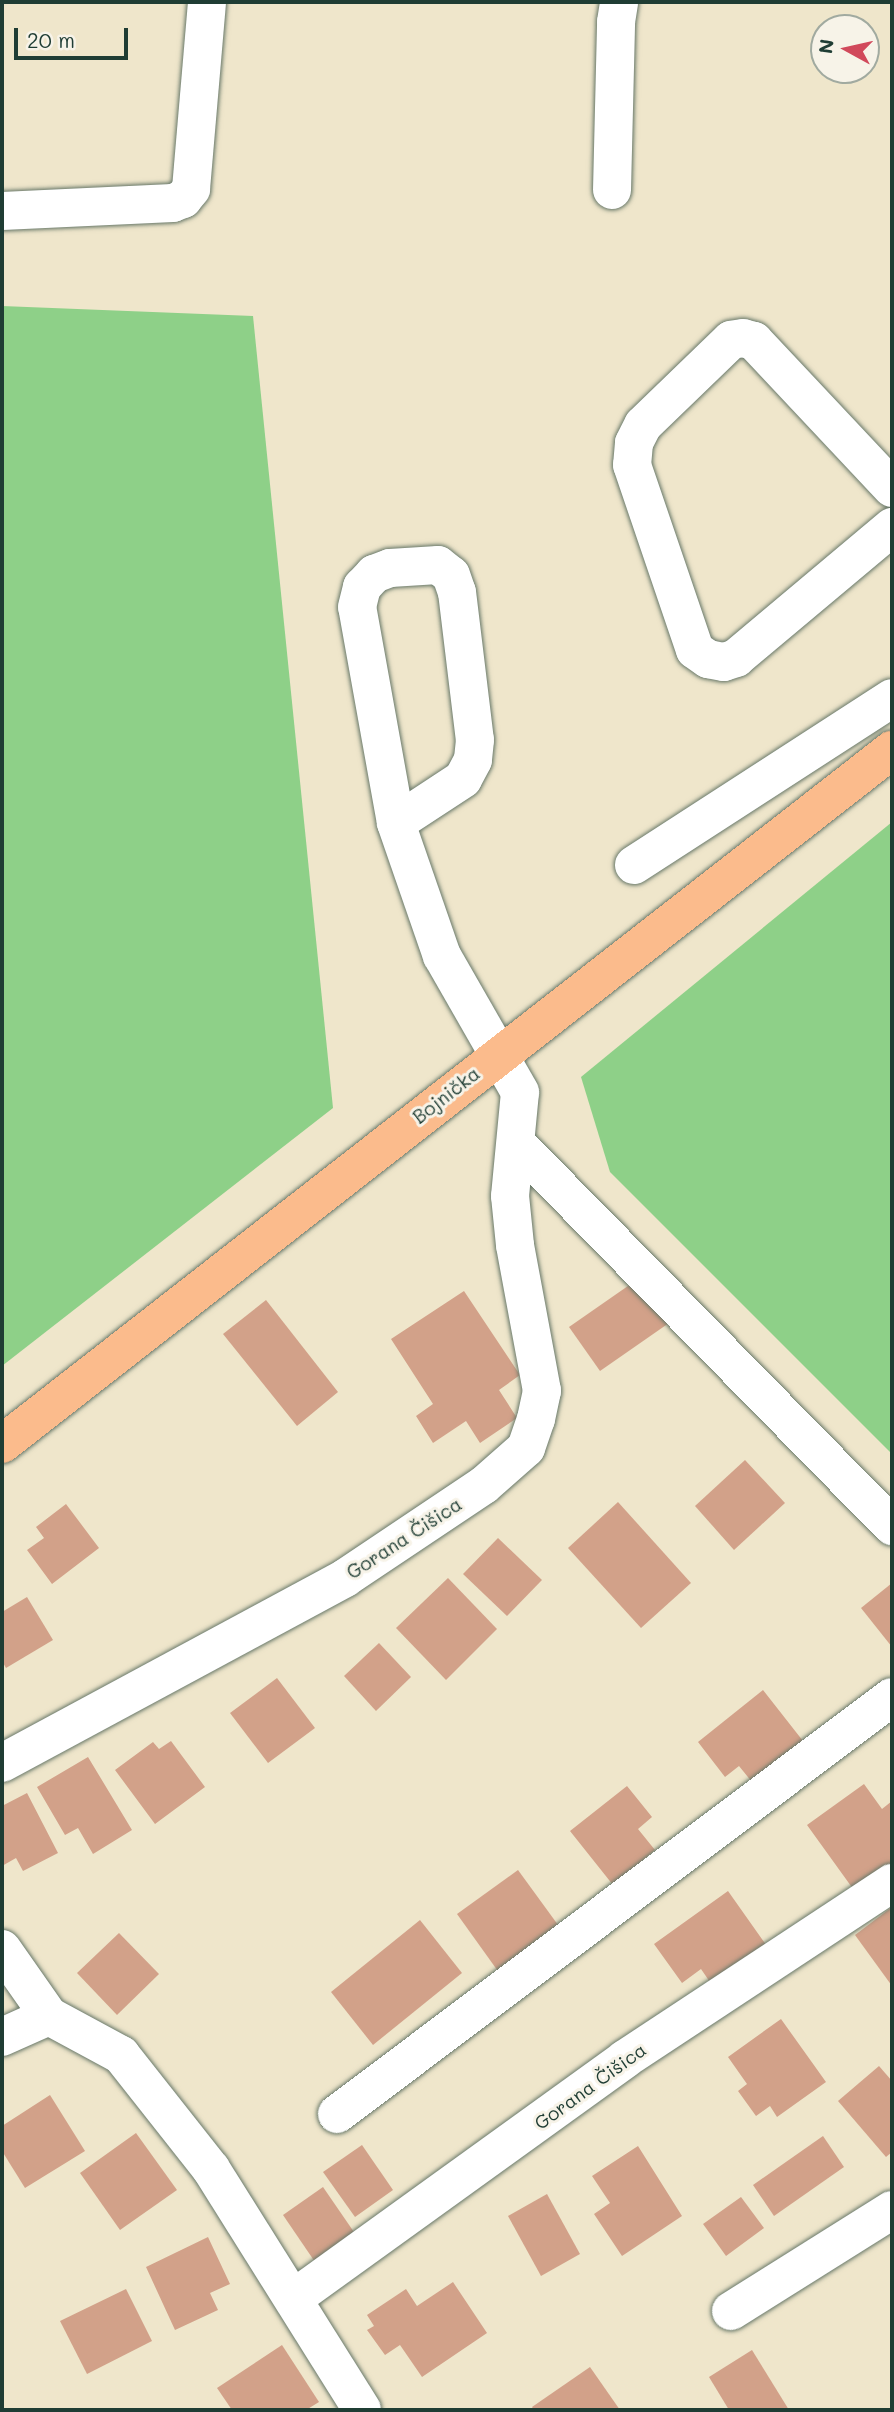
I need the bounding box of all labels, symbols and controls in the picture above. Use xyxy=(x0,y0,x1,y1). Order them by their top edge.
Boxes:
scale bar xyxy=(18,14,131,58)
north arrow xyxy=(810,14,880,84)
text: 20 m xyxy=(27,26,75,53)
text: N xyxy=(812,37,839,55)
street label: Bojnička xyxy=(408,1062,484,1128)
street label: Gorana Čišica xyxy=(342,1492,466,1584)
street label: Gorana Čišica xyxy=(530,2038,650,2134)

